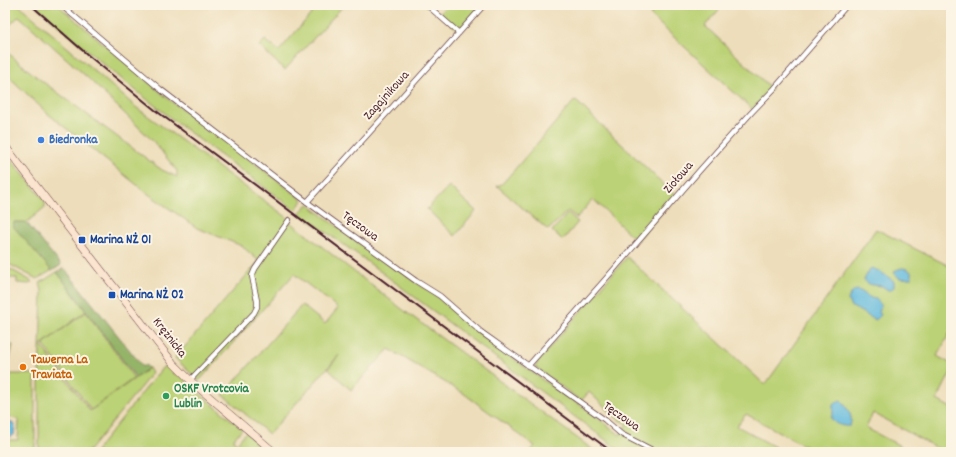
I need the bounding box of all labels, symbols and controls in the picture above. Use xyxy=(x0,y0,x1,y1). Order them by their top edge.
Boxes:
street label: Zagajnikowa xyxy=(360,66,415,125)
place label: Biedronka xyxy=(49,131,98,150)
marker: Biedronka xyxy=(36,135,46,145)
street label: Ziołowa xyxy=(660,157,699,198)
street label: Tęczowa xyxy=(338,207,383,247)
place label: Marina NŻ 01 xyxy=(90,231,151,250)
marker: Marina NŻ 01 xyxy=(77,235,87,245)
place label: Marina NŻ 02 xyxy=(120,286,184,305)
marker: Marina NŻ 02 xyxy=(107,290,117,300)
street label: Krężnicka xyxy=(147,314,191,363)
place label: Tawerna La Traviata xyxy=(31,351,89,385)
marker: Tawerna La Traviata xyxy=(18,362,28,372)
place label: OSKF Vrotcovia Lublin xyxy=(174,380,249,414)
marker: OSKF Vrotcovia Lublin xyxy=(161,391,171,401)
street label: Tęczowa xyxy=(599,397,644,437)

